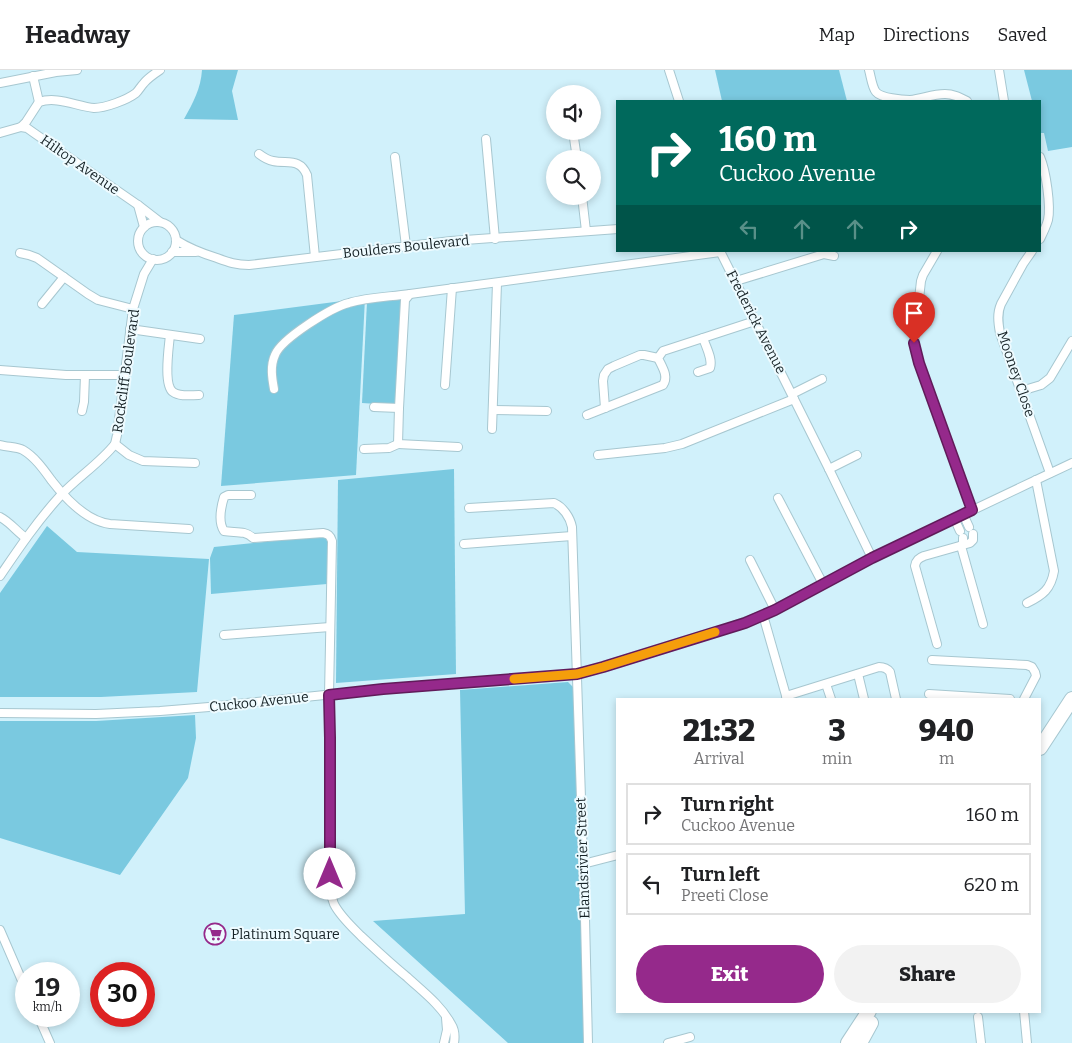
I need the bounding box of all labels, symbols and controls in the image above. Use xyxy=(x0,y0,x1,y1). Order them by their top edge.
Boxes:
text: Headway xyxy=(25,21,130,49)
text: Map xyxy=(819,24,855,46)
text: Directions xyxy=(883,24,970,46)
text: Saved xyxy=(998,24,1047,46)
map controls xyxy=(546,85,601,205)
button: sound xyxy=(546,85,601,140)
text: 160 m xyxy=(719,118,817,160)
icon: right xyxy=(636,120,701,185)
street label: Hiltop Avenue xyxy=(37,131,123,199)
button: search xyxy=(546,150,601,205)
text: Cuckoo Avenue xyxy=(719,160,876,187)
icon: left xyxy=(735,215,763,243)
icon: ahead xyxy=(788,215,816,243)
icon: ahead xyxy=(841,215,869,243)
icon: right xyxy=(894,215,922,243)
street label: Boulders Boulevard xyxy=(342,232,470,262)
street label: Frederick Avenue xyxy=(723,267,789,377)
pin xyxy=(893,292,935,343)
icon: arrive xyxy=(900,299,928,327)
street label: Rockcliff Boulevard xyxy=(109,308,143,434)
street label: Mooney Close xyxy=(993,329,1039,419)
street label: Cuckoo Avenue xyxy=(208,688,310,716)
text: 21:32 xyxy=(683,713,755,749)
text: 3 xyxy=(828,713,846,749)
text: 940 xyxy=(919,713,974,749)
text: Arrival xyxy=(694,749,744,768)
text: min xyxy=(822,749,852,768)
text: m xyxy=(939,749,954,768)
text: Turn right xyxy=(681,793,774,816)
street label: Elandsrivier Street xyxy=(572,797,594,919)
icon: right xyxy=(638,800,666,828)
text: 160 m xyxy=(966,803,1019,826)
text: Cuckoo Avenue xyxy=(681,816,795,835)
position arrow xyxy=(303,847,355,899)
text: Turn left xyxy=(681,863,760,886)
icon: left xyxy=(638,870,666,898)
text: 620 m xyxy=(964,873,1019,896)
text: Preeti Close xyxy=(681,886,768,905)
supermarket icon: Platinum Square xyxy=(203,922,227,946)
place label: Platinum Square xyxy=(231,926,340,943)
button: Exit xyxy=(636,945,824,1003)
button: Share xyxy=(834,945,1021,1003)
speed limit sign: 30 xyxy=(90,962,155,1027)
text: 19 xyxy=(35,973,60,1003)
text: km/h xyxy=(33,1000,62,1014)

